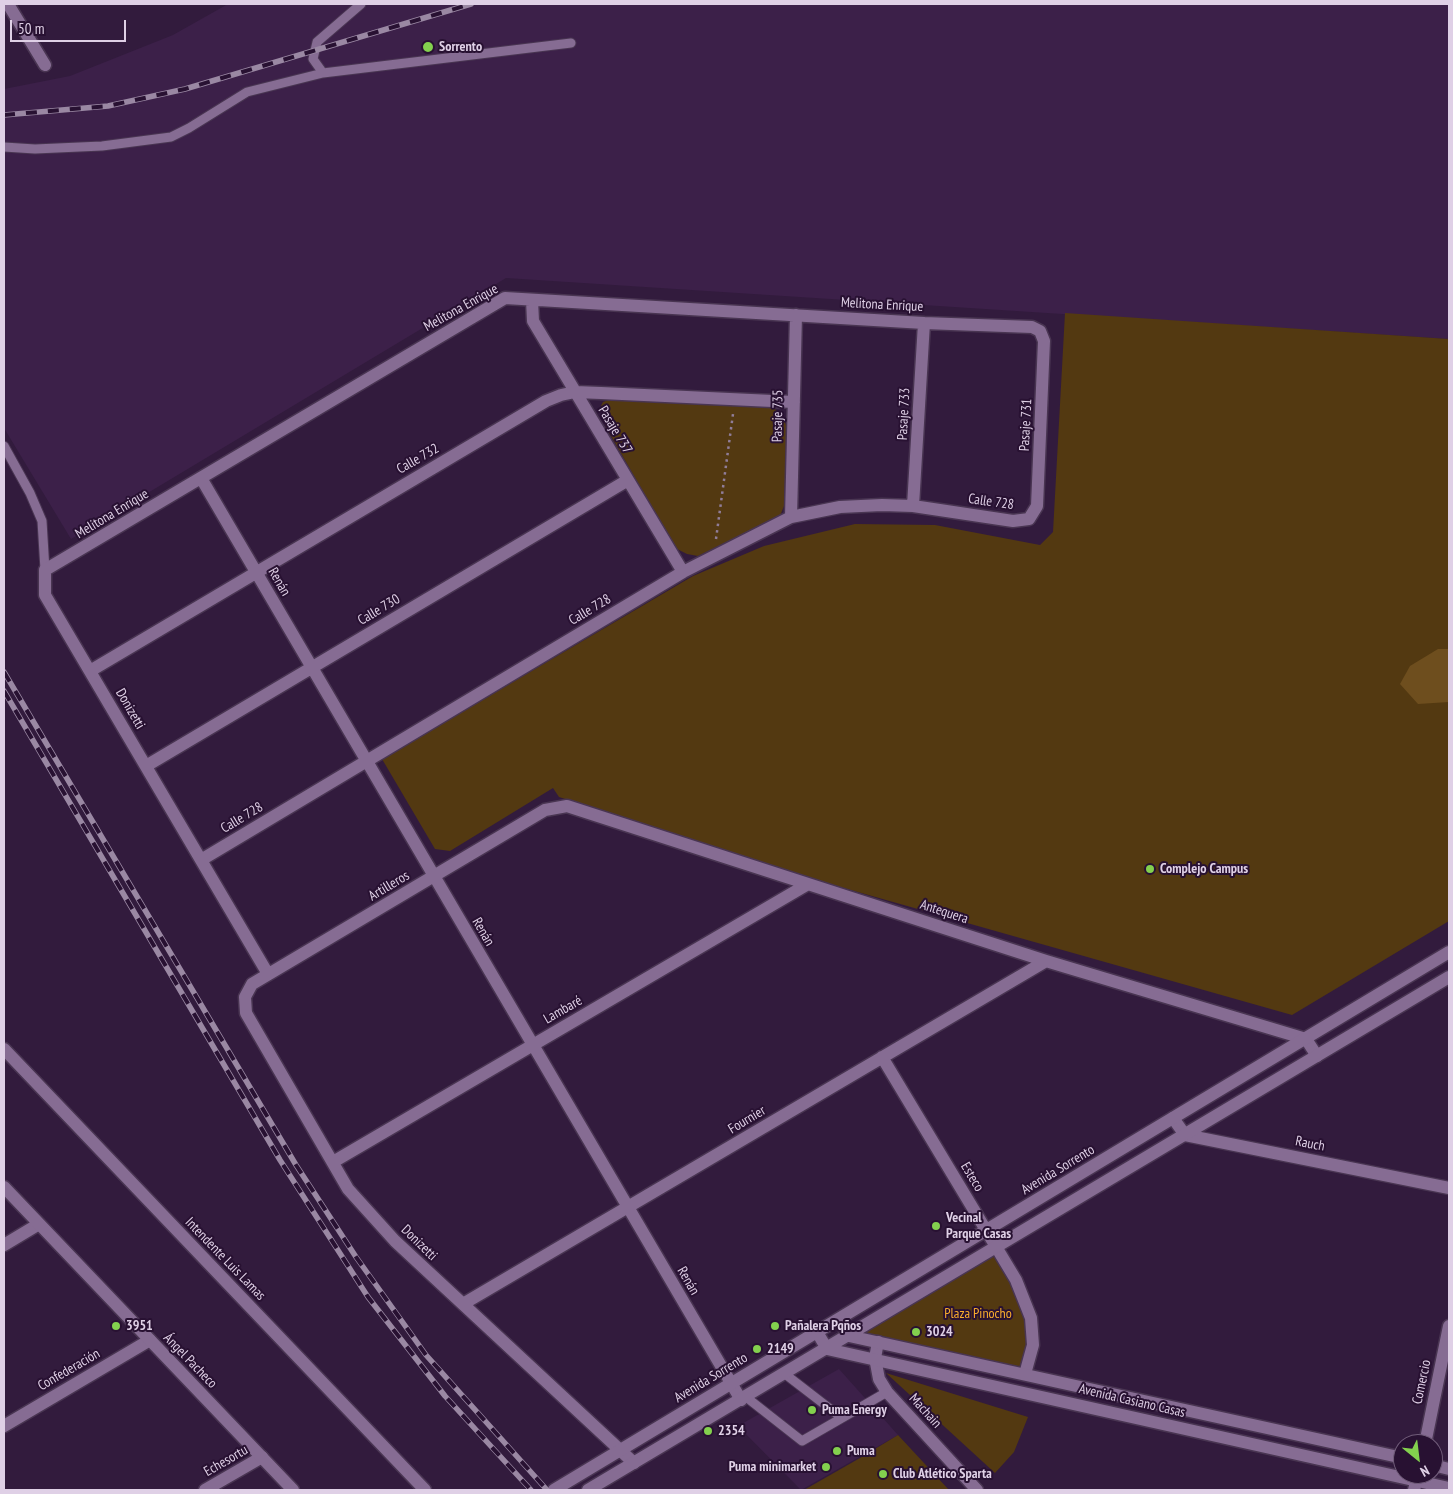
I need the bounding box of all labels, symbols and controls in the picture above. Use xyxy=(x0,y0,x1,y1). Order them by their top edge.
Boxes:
scale bar xyxy=(12,10,129,42)
text: 50 m xyxy=(18,19,44,38)
place label: Sorrento xyxy=(439,39,482,55)
marker: Sorrento xyxy=(421,40,435,54)
street label: Melitona Enrique xyxy=(421,281,501,335)
street label: Melitona Enrique xyxy=(840,294,924,316)
street label: Pasaje 733 xyxy=(894,387,914,441)
street label: Pasaje 735 xyxy=(769,390,787,442)
street label: Pasaje 731 xyxy=(1016,398,1036,452)
street label: Pasaje 737 xyxy=(594,403,636,457)
street label: Calle 732 xyxy=(394,440,442,478)
street label: Melitona Enrique xyxy=(72,486,152,542)
street label: Calle 728 xyxy=(967,490,1015,514)
street label: Renán xyxy=(264,565,294,599)
street label: Calle 730 xyxy=(355,591,403,629)
street label: Calle 728 xyxy=(566,591,614,629)
street label: Donizetti xyxy=(112,686,148,732)
street label: Calle 728 xyxy=(218,799,266,837)
place label: Complejo Campus xyxy=(1160,861,1248,877)
marker: Complejo Campus xyxy=(1144,863,1156,875)
street label: Artilleros xyxy=(366,867,412,905)
street label: Antequera xyxy=(918,896,970,928)
street label: Renán xyxy=(468,915,498,949)
street label: Lambaré xyxy=(541,992,585,1028)
street label: Fournier xyxy=(725,1102,769,1138)
street label: Rauch xyxy=(1294,1133,1326,1155)
street label: Avenida Sorrento xyxy=(1018,1142,1098,1198)
street label: Esteco xyxy=(957,1159,987,1195)
place label: Vecinal Parque Casas xyxy=(946,1210,1011,1242)
street label: Intendente Luis Lamas xyxy=(181,1214,269,1304)
marker: Vecinal Parque Casas xyxy=(930,1220,942,1232)
street label: Donizetti xyxy=(397,1222,441,1264)
street label: Renán xyxy=(673,1264,703,1298)
park label: Plaza Pinocho xyxy=(944,1306,1012,1322)
place label: 3951 xyxy=(126,1318,153,1334)
place label: Pañalera Pqños xyxy=(785,1318,861,1334)
marker: 3951 xyxy=(110,1320,122,1332)
marker: Pañalera Pqños xyxy=(769,1320,781,1332)
place label: 3024 xyxy=(926,1324,953,1340)
marker: 3024 xyxy=(910,1326,922,1338)
street label: Ángel Pacheco xyxy=(160,1330,220,1392)
place label: 2149 xyxy=(767,1341,794,1357)
marker: 2149 xyxy=(751,1343,763,1355)
street label: Confederación xyxy=(35,1345,103,1395)
street label: Avenida Sorrento xyxy=(671,1350,751,1406)
street label: Comercio xyxy=(1409,1358,1435,1406)
street label: Avenida Casiano Casas xyxy=(1077,1381,1187,1421)
street label: Machain xyxy=(905,1390,945,1432)
place label: Puma Energy xyxy=(822,1402,887,1418)
marker: Puma Energy xyxy=(806,1404,818,1416)
place label: 2354 xyxy=(718,1423,745,1439)
marker: 2354 xyxy=(702,1425,714,1437)
north arrow xyxy=(1393,1434,1443,1484)
street label: Echesortu xyxy=(201,1442,251,1480)
place label: Puma xyxy=(847,1443,875,1459)
marker: Puma xyxy=(831,1445,843,1457)
place label: Puma minimarket xyxy=(729,1459,816,1475)
marker: Puma minimarket xyxy=(820,1461,832,1473)
text: N xyxy=(1417,1462,1432,1481)
place label: Club Atlético Sparta xyxy=(893,1466,992,1482)
marker: Club Atlético Sparta xyxy=(877,1468,889,1480)

